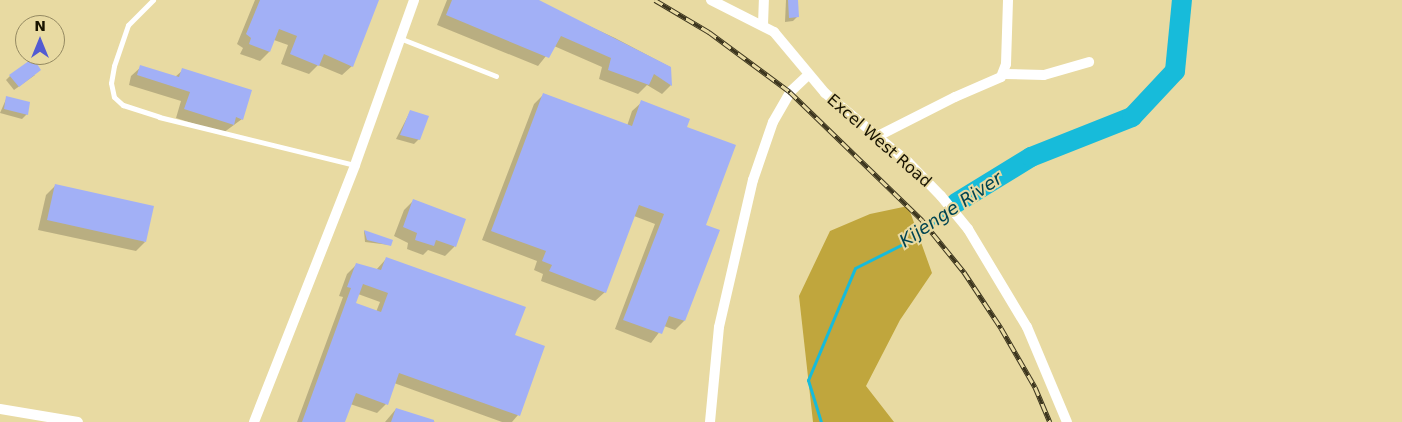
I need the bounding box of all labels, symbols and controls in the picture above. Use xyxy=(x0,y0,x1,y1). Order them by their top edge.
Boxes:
north arrow xyxy=(15,15,65,65)
text: N xyxy=(34,18,46,34)
street label: Excel West Road xyxy=(823,90,935,192)
water label: Kijenge River xyxy=(896,168,1006,252)

